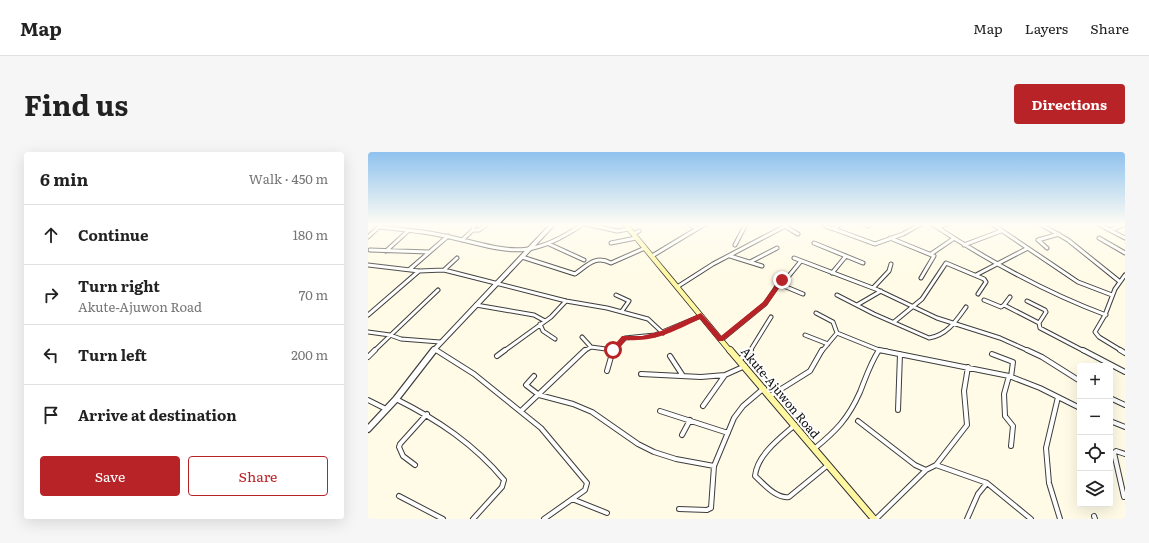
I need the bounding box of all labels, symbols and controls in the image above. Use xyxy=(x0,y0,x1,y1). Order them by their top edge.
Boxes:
text: Map xyxy=(20,14,62,42)
text: Map xyxy=(973,18,1003,38)
text: Layers xyxy=(1025,18,1068,38)
text: Share xyxy=(1090,18,1129,38)
text: Find us xyxy=(24,83,128,125)
button: Directions xyxy=(1014,84,1125,124)
text: 6 min xyxy=(40,166,88,191)
text: Walk · 450 m xyxy=(249,169,328,188)
text: Continue xyxy=(78,223,148,246)
icon: ahead xyxy=(40,224,62,246)
text: 180 m xyxy=(293,225,328,244)
route end xyxy=(773,271,791,289)
text: Turn right xyxy=(78,274,160,297)
icon: right xyxy=(40,284,62,306)
text: 70 m xyxy=(299,285,328,304)
text: Akute-Ajuwon Road xyxy=(78,297,202,316)
route start xyxy=(604,341,622,359)
text: Turn left xyxy=(78,343,147,366)
street label: Akute-Ajuwon Road xyxy=(737,343,825,442)
icon: left xyxy=(40,344,62,366)
text: 200 m xyxy=(291,345,328,364)
map controls xyxy=(1077,363,1113,507)
button: + xyxy=(1077,363,1113,399)
button: − xyxy=(1077,399,1113,435)
text: Arrive at destination xyxy=(78,403,237,426)
icon: arrive xyxy=(40,404,62,426)
button: locate xyxy=(1077,435,1113,471)
button: Save xyxy=(40,456,180,496)
button: Share xyxy=(188,456,328,496)
button: layers xyxy=(1077,471,1113,507)

